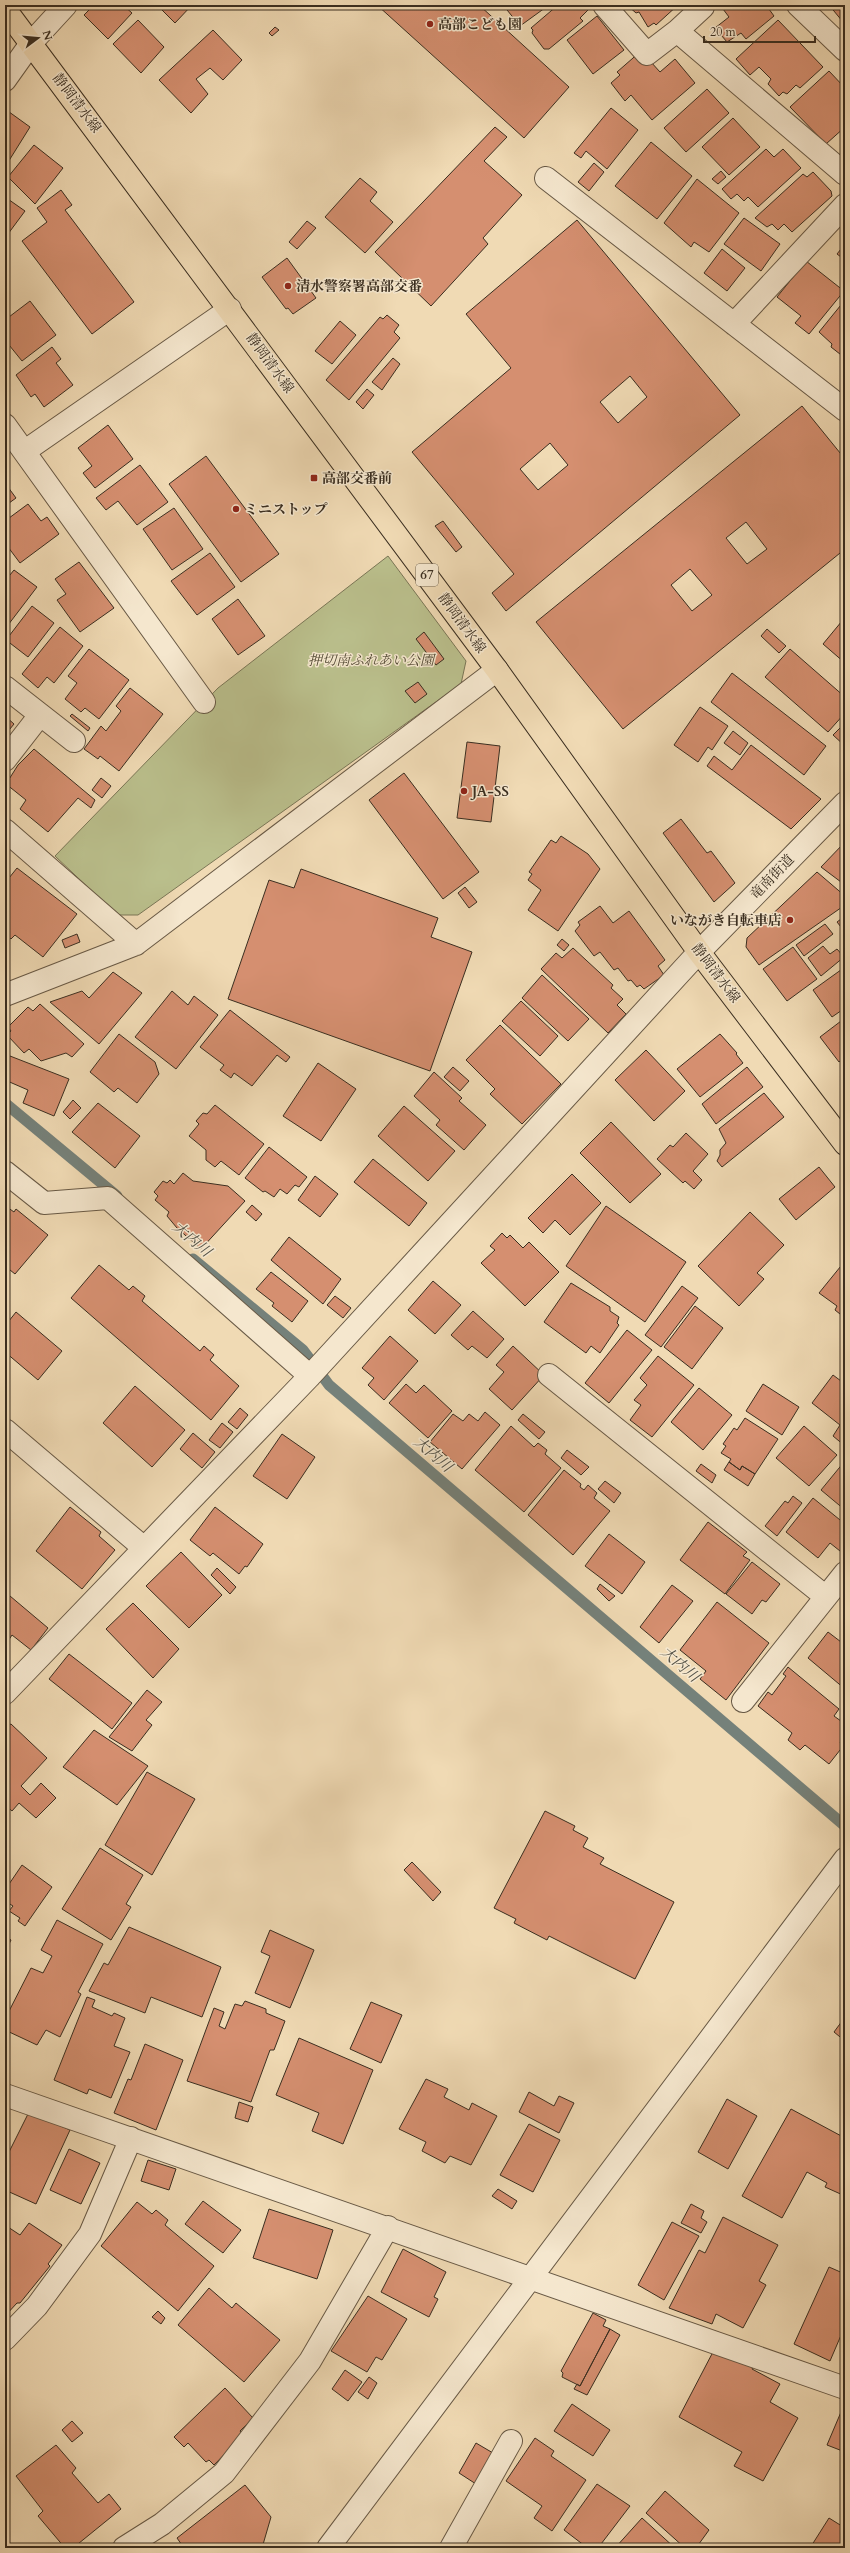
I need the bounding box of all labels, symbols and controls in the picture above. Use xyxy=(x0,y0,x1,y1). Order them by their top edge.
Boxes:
place label: 高部こども園 xyxy=(438,15,522,34)
north arrow xyxy=(18,18,58,58)
scale bar xyxy=(704,18,815,44)
marker: 高部こども園 xyxy=(425,19,435,29)
text: 20 m xyxy=(710,24,737,40)
text: N xyxy=(39,29,56,42)
street label: 静岡清水線 xyxy=(48,69,106,137)
place label: 清水警察署高部交番 xyxy=(296,277,422,296)
marker: 清水警察署高部交番 xyxy=(283,281,293,291)
street label: 静岡清水線 xyxy=(242,329,298,397)
place label: 高部交番前 xyxy=(322,469,392,488)
marker: 高部交番前 xyxy=(309,473,319,483)
place label: ミニストップ xyxy=(244,500,328,519)
marker: ミニストップ xyxy=(231,504,241,514)
road number: 67 xyxy=(416,564,438,586)
street label: 静岡清水線 xyxy=(434,589,490,657)
park label: 押切南ふれあい公園 xyxy=(308,651,436,670)
place label: JA-SS xyxy=(470,782,509,801)
marker: JA-SS xyxy=(459,786,469,796)
street label: 竜南街道 xyxy=(746,850,798,904)
place label: いながき自転車店 xyxy=(670,911,782,930)
marker: いながき自転車店 xyxy=(785,915,795,925)
street label: 静岡清水線 xyxy=(687,939,745,1007)
water label: 大内川 xyxy=(168,1217,217,1262)
water label: 大内川 xyxy=(409,1432,458,1478)
water label: 大内川 xyxy=(656,1642,705,1688)

